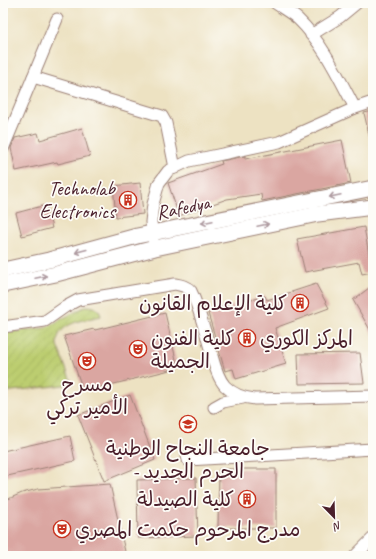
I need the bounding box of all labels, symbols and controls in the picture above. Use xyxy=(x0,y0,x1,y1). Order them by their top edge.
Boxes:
place label: Technolab Electronics xyxy=(40,176,117,224)
street label: Rafedya xyxy=(154,189,214,225)
building icon: Technolab Electronics xyxy=(118,190,138,210)
one-way arrow xyxy=(329,193,342,201)
one-way arrow xyxy=(201,219,214,227)
one-way arrow xyxy=(256,221,269,229)
one-way arrow xyxy=(75,248,88,255)
one-way arrow xyxy=(34,272,47,280)
place label: كلية الإعلام القانون xyxy=(139,291,287,318)
building icon: كلية الإعلام القانون xyxy=(290,293,310,313)
place label: كلية الفنون الجميلة xyxy=(151,326,235,374)
place label: المركز الكوري xyxy=(260,326,353,353)
building icon: المركز الكوري xyxy=(237,328,257,348)
theatre icon: كلية الفنون الجميلة xyxy=(128,339,148,359)
theatre icon: مسرح الأمير تركي xyxy=(77,351,97,371)
place label: مسرح الأمير تركي xyxy=(46,372,128,425)
school or university icon: جامعة النجاح الوطنية - الحرم الجديد xyxy=(178,414,198,434)
place label: جامعة النجاح الوطنية - الحرم الجديد xyxy=(106,436,270,487)
place label: كلية الصيدلة xyxy=(137,487,234,512)
building icon: كلية الصيدلة xyxy=(237,489,257,509)
north arrow xyxy=(314,497,354,537)
place label: مدرج المرحوم حكمت المصري xyxy=(75,517,300,545)
text: N xyxy=(330,518,344,535)
theatre icon: مدرج المرحوم حكمت المصري xyxy=(52,519,72,539)

